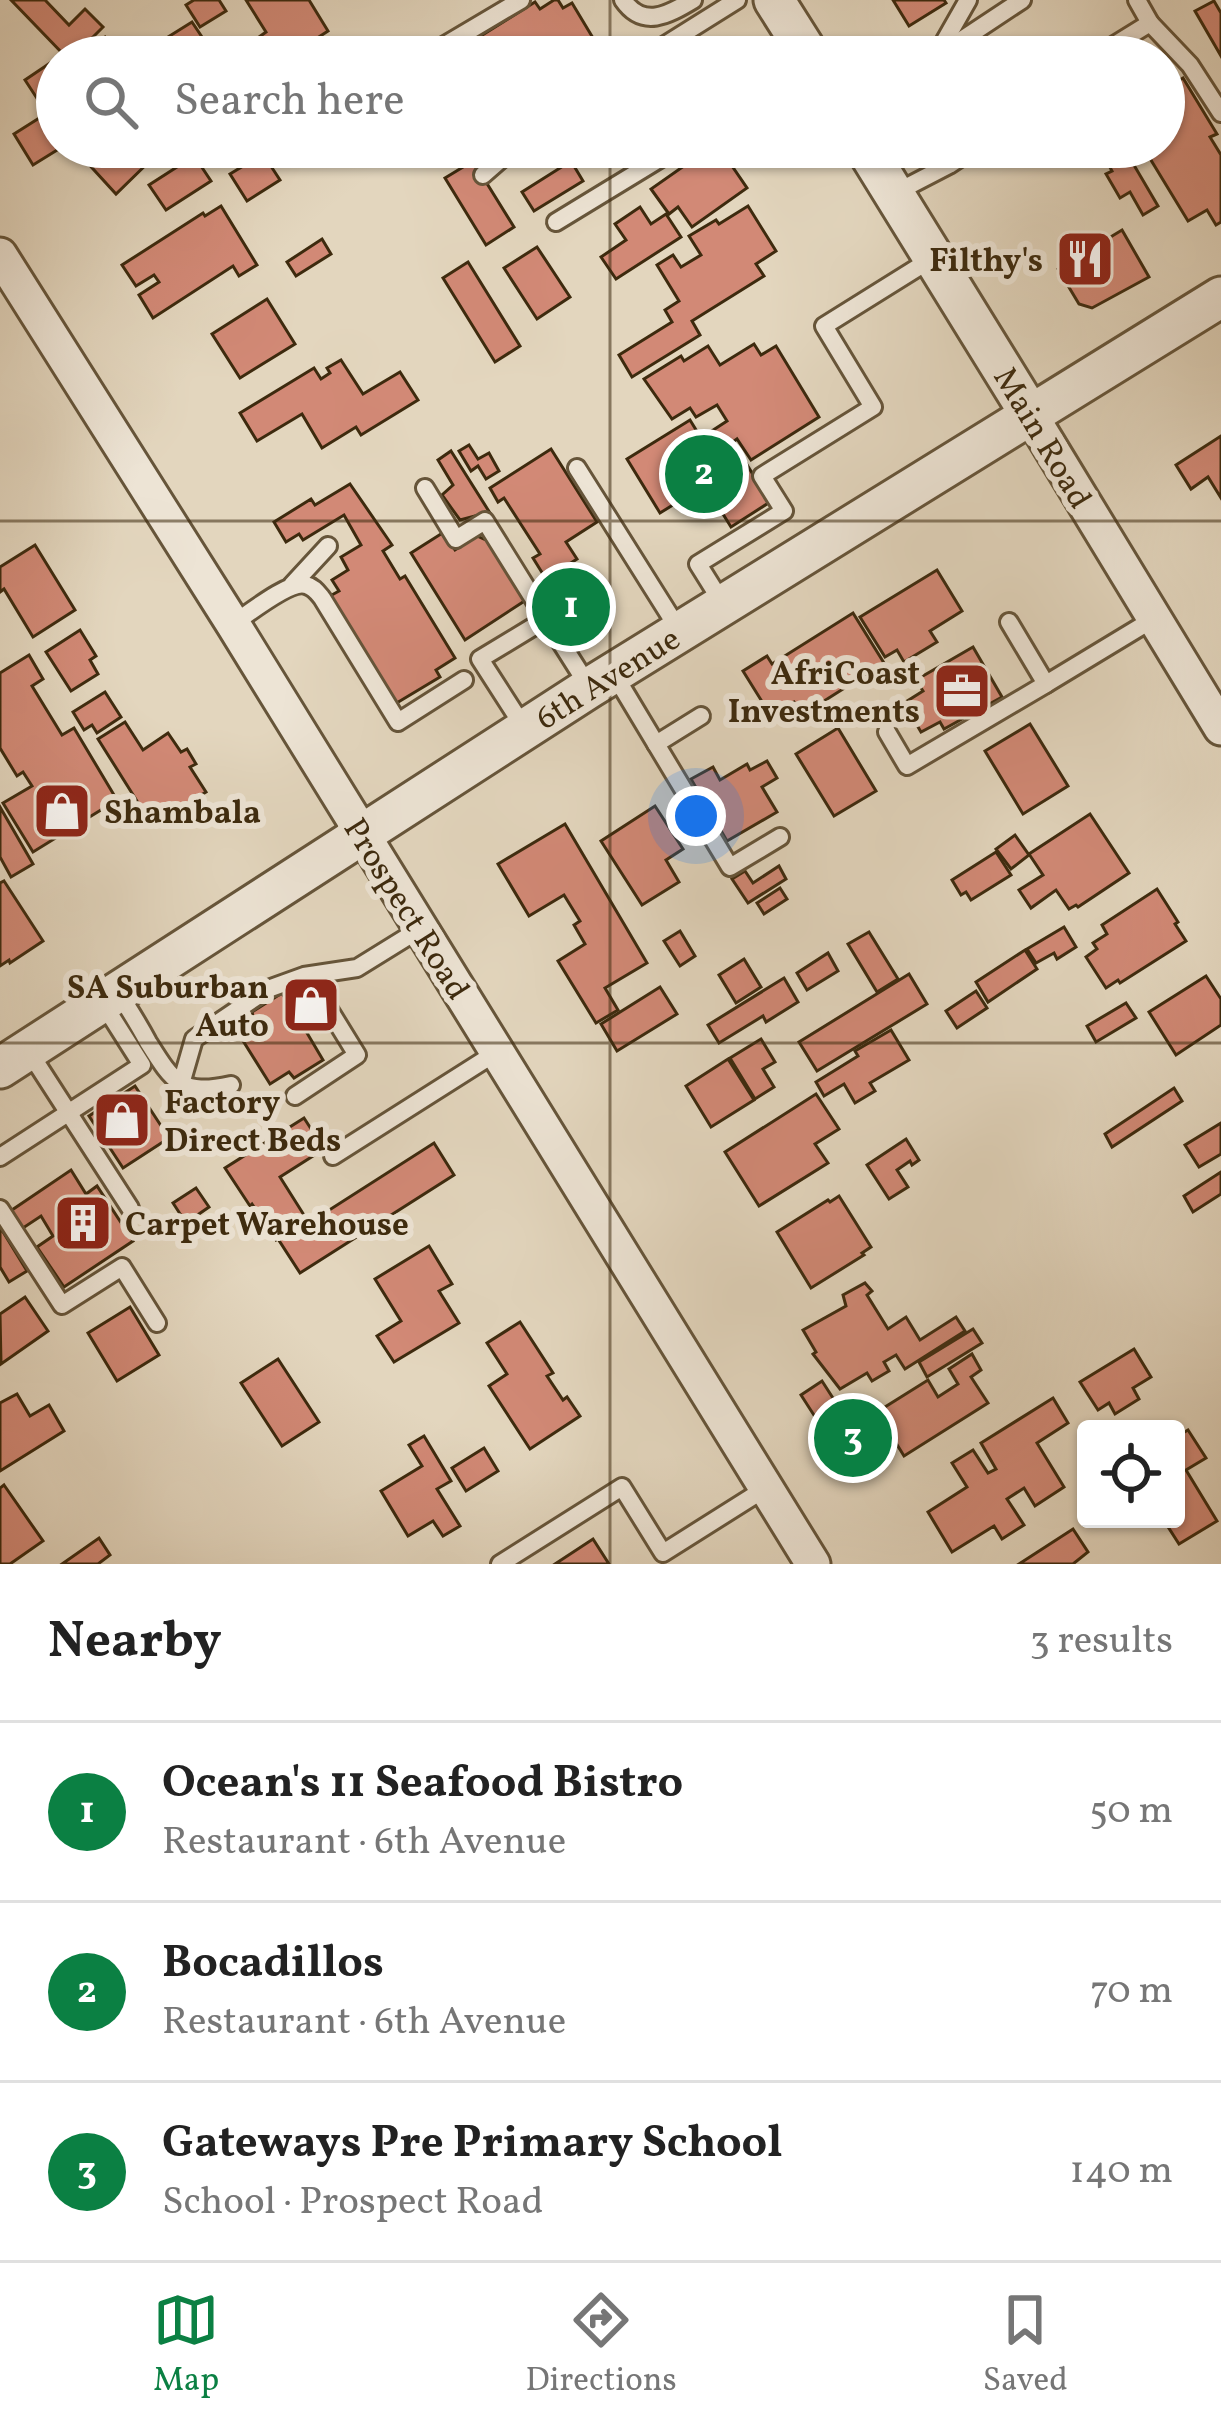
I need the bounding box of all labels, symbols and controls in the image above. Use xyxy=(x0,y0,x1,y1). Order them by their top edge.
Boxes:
search box xyxy=(36,36,1185,168)
icon: search xyxy=(78,69,144,135)
text: Search here xyxy=(174,71,405,134)
restaurant icon: Filthy's xyxy=(1054,228,1116,290)
place label: Filthy's xyxy=(929,240,1043,286)
street label: Main Road xyxy=(980,360,1101,519)
pin: 2 xyxy=(665,429,743,519)
pin: 1 xyxy=(532,562,610,652)
street label: 6th Avenue xyxy=(528,618,690,743)
place label: AfriCoast Investments xyxy=(728,653,920,737)
office icon: AfriCoast Investments xyxy=(931,660,993,722)
shop icon: Shambala xyxy=(31,780,93,842)
your location xyxy=(666,786,726,846)
place label: Shambala xyxy=(104,792,261,838)
street label: Prospect Road xyxy=(330,810,479,1010)
place label: SA Suburban Auto xyxy=(67,967,269,1051)
shop icon: SA Suburban Auto xyxy=(280,974,342,1036)
place label: Factory Direct Beds xyxy=(164,1082,341,1166)
shop icon: Factory Direct Beds xyxy=(91,1089,153,1151)
building icon: Carpet Warehouse xyxy=(52,1192,114,1254)
place label: Carpet Warehouse xyxy=(125,1204,409,1250)
pin: 3 xyxy=(814,1393,892,1483)
map controls xyxy=(1077,1420,1185,1528)
button: locate xyxy=(1077,1420,1185,1528)
text: Nearby xyxy=(48,1607,222,1678)
text: 3 results xyxy=(1030,1615,1173,1669)
text: Ocean's 11 Seafood Bistro xyxy=(162,1753,683,1816)
text: 1 xyxy=(79,1785,95,1839)
text: 50 m xyxy=(1089,1785,1173,1839)
text: Restaurant · 6th Avenue xyxy=(162,1816,566,1870)
text: Bocadillos xyxy=(162,1933,384,1996)
text: 2 xyxy=(77,1965,97,2019)
text: 70 m xyxy=(1090,1965,1173,2019)
text: Restaurant · 6th Avenue xyxy=(162,1996,566,2050)
text: Gateways Pre Primary School xyxy=(162,2113,782,2176)
text: 3 xyxy=(77,2145,97,2199)
text: 140 m xyxy=(1070,2145,1173,2199)
text: School · Prospect Road xyxy=(162,2176,544,2230)
tab: Map xyxy=(153,2287,219,2405)
tab: Directions xyxy=(525,2287,677,2405)
tab: Saved xyxy=(983,2287,1068,2405)

